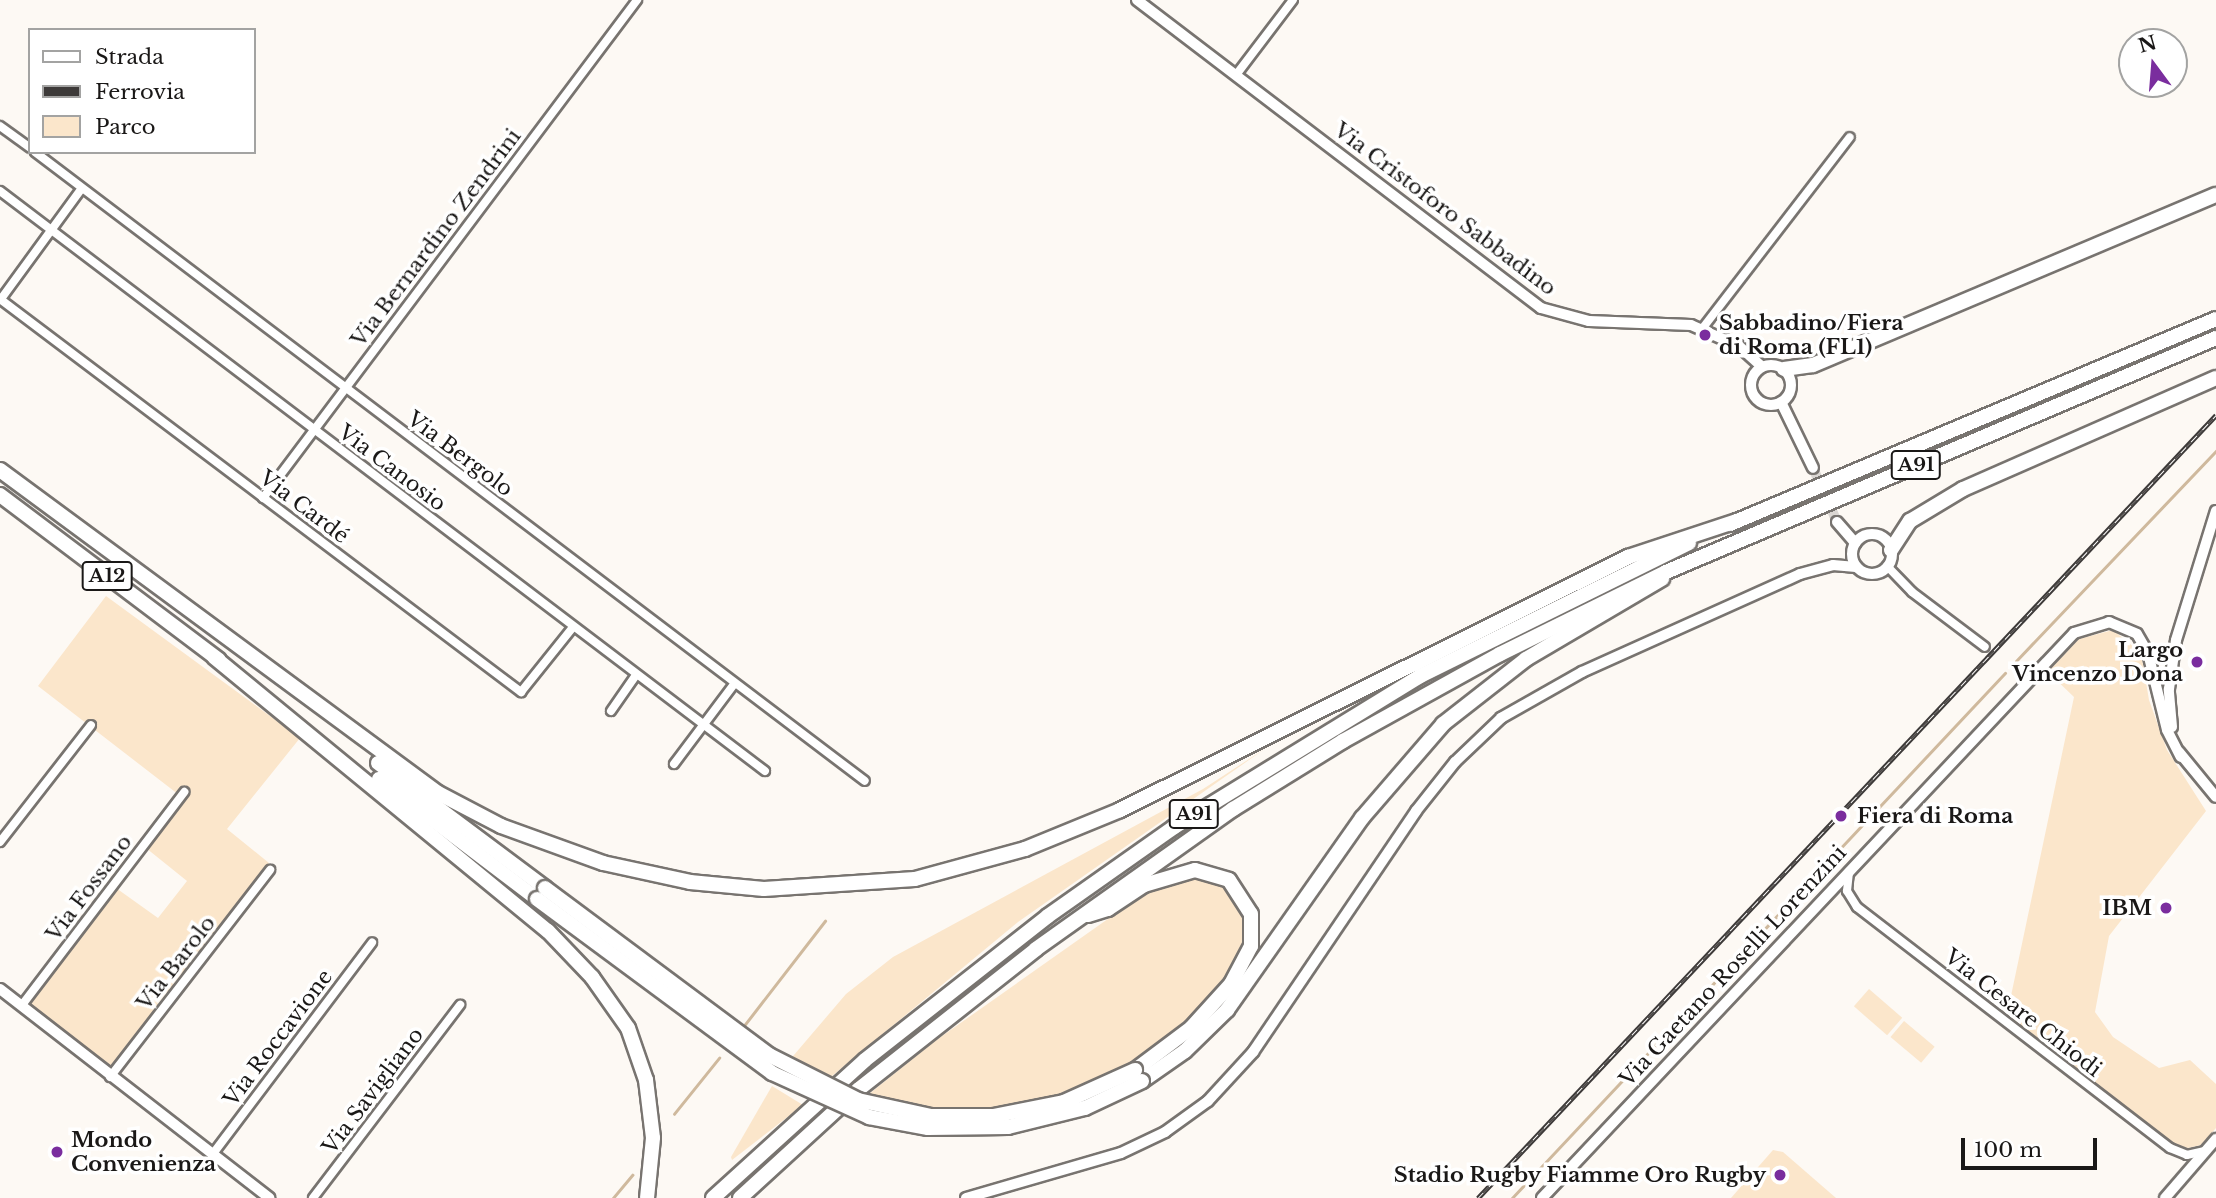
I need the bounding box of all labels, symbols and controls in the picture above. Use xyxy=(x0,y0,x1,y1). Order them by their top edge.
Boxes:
legend xyxy=(28,28,256,154)
north arrow xyxy=(2118,28,2188,98)
text: N xyxy=(2136,31,2159,58)
text: Strada xyxy=(95,44,164,70)
text: Ferrovia xyxy=(95,79,185,105)
text: Parco xyxy=(95,114,156,140)
street label: Via Cristoforo Sabbadino xyxy=(1329,117,1561,301)
street label: Via Bernardino Zendrini xyxy=(346,124,526,352)
place label: Sabbadino/Fiera di Roma (FL1) xyxy=(1719,310,1903,360)
marker: Sabbadino/Fiera di Roma (FL1) xyxy=(1697,327,1713,343)
street label: Via Bergolo xyxy=(402,406,518,502)
street label: Via Canosio xyxy=(333,419,451,517)
road number: A91 xyxy=(1890,450,1942,480)
street label: Via Cardé xyxy=(254,465,354,549)
road number: A12 xyxy=(81,561,133,592)
place label: Largo Vincenzo Dona xyxy=(2012,637,2183,687)
marker: Largo Vincenzo Dona xyxy=(2189,654,2205,670)
road number: A91 xyxy=(1168,799,1220,830)
place label: Fiera di Roma xyxy=(1857,803,2013,829)
marker: Fiera di Roma xyxy=(1831,806,1851,826)
street label: Via Fossano xyxy=(41,830,137,946)
street label: Via Gaetano Roselli Lorenzini xyxy=(1614,840,1852,1092)
place label: IBM xyxy=(2102,895,2152,921)
marker: IBM xyxy=(2158,900,2174,916)
street label: Via Barolo xyxy=(131,911,221,1015)
street label: Via Cesare Chiodi xyxy=(1939,944,2107,1082)
street label: Via Roccavione xyxy=(218,964,338,1112)
street label: Via Savigliano xyxy=(317,1023,429,1159)
scale bar xyxy=(1964,1124,2100,1168)
place label: Mondo Convenienza xyxy=(71,1127,216,1177)
text: 100 m xyxy=(1974,1137,2042,1163)
marker: Mondo Convenienza xyxy=(49,1144,65,1160)
place label: Stadio Rugby Fiamme Oro Rugby xyxy=(1393,1162,1766,1188)
marker: Stadio Rugby Fiamme Oro Rugby xyxy=(1772,1167,1788,1183)

